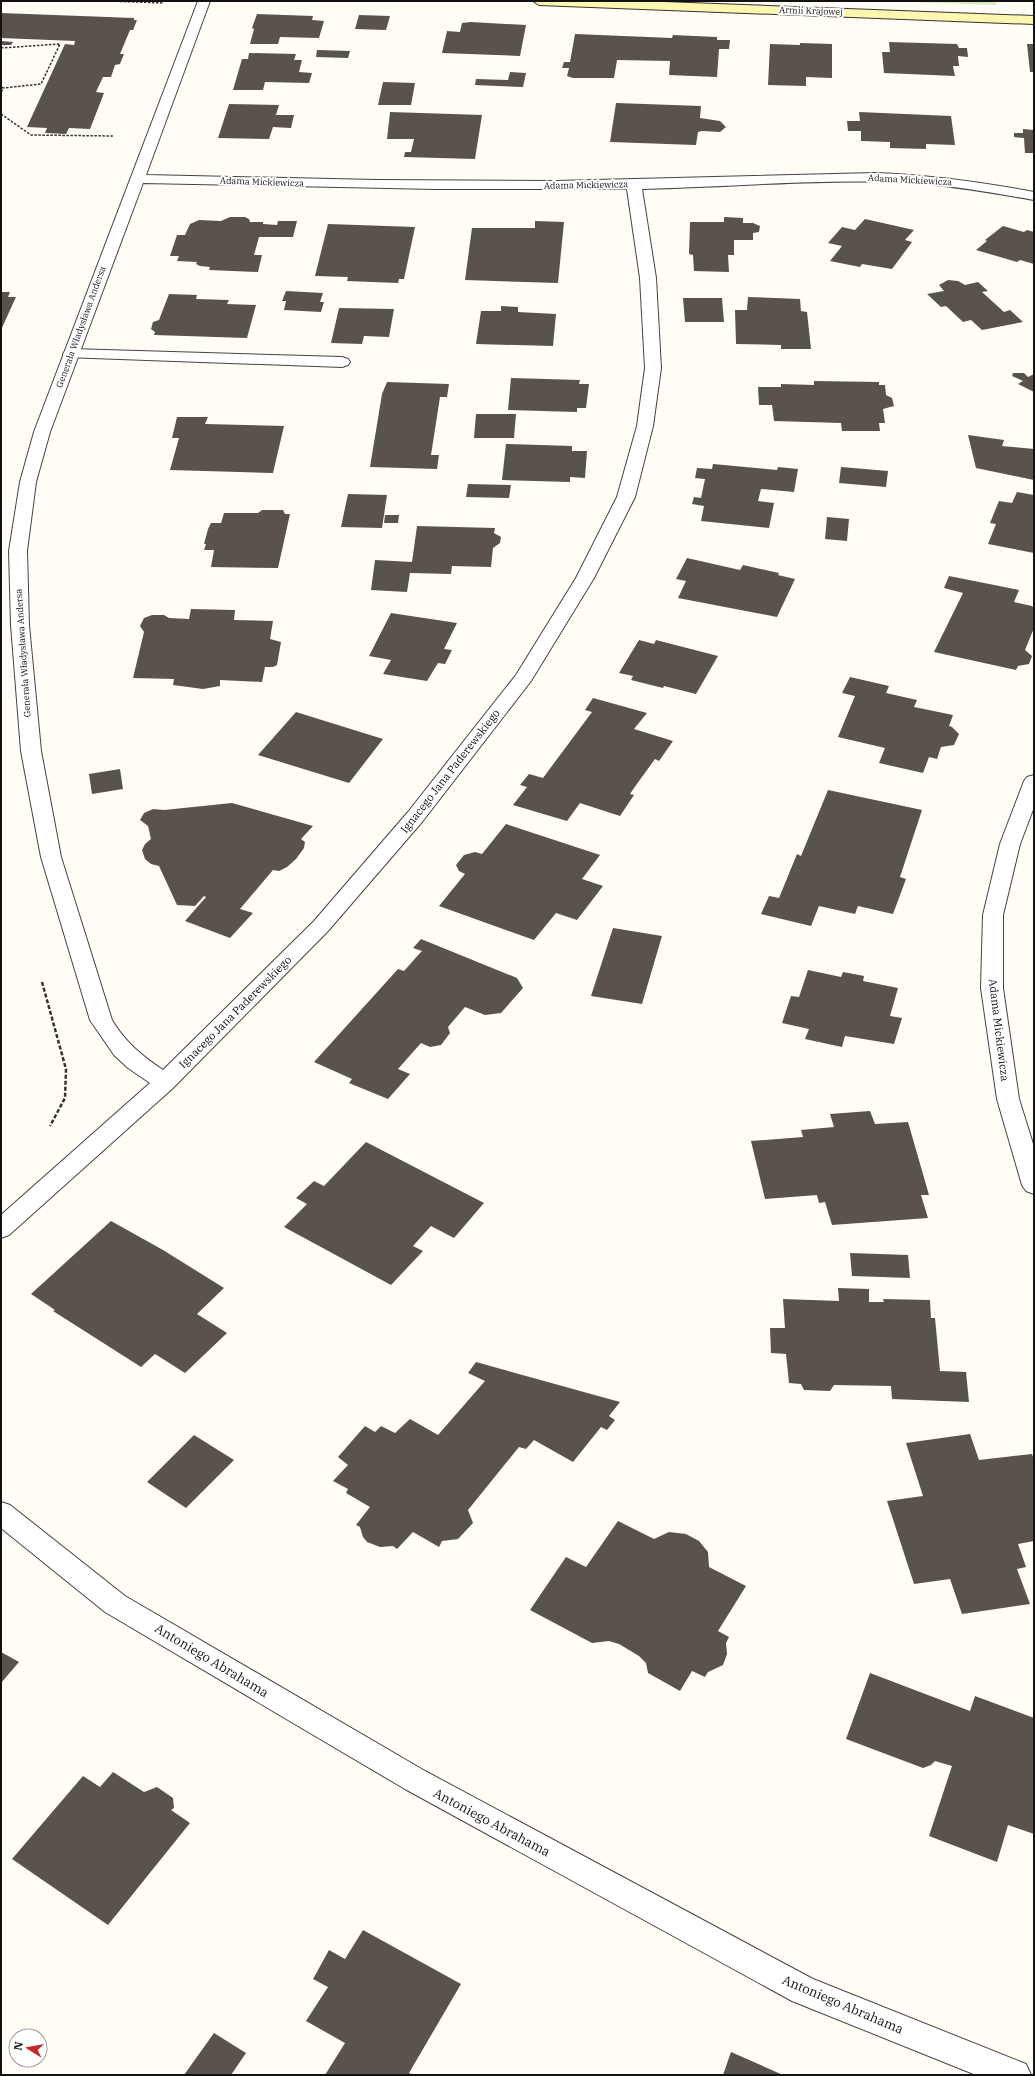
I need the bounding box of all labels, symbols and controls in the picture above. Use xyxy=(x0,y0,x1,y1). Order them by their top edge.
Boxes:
street label: Armii Krajowej xyxy=(779,4,843,17)
street label: Adama Mickiewicza xyxy=(868,172,952,187)
street label: Adama Mickiewicza xyxy=(220,175,304,188)
street label: Adama Mickiewicza xyxy=(544,178,628,191)
street label: Generała Władysława Andersa xyxy=(53,264,108,389)
street label: Generała Władysława Andersa xyxy=(13,588,32,718)
street label: Ignacego Jana Paderewskiego xyxy=(397,706,503,836)
street label: Ignacego Jana Paderewskiego xyxy=(176,953,294,1071)
street label: Adama Mickiewicza xyxy=(986,978,1012,1082)
street label: Antoniego Abrahama xyxy=(152,1620,272,1701)
street label: Antoniego Abrahama xyxy=(430,1784,553,1860)
street label: Antoniego Abrahama xyxy=(780,1971,906,2038)
north arrow xyxy=(8,2028,48,2068)
text: N xyxy=(10,2040,26,2052)

